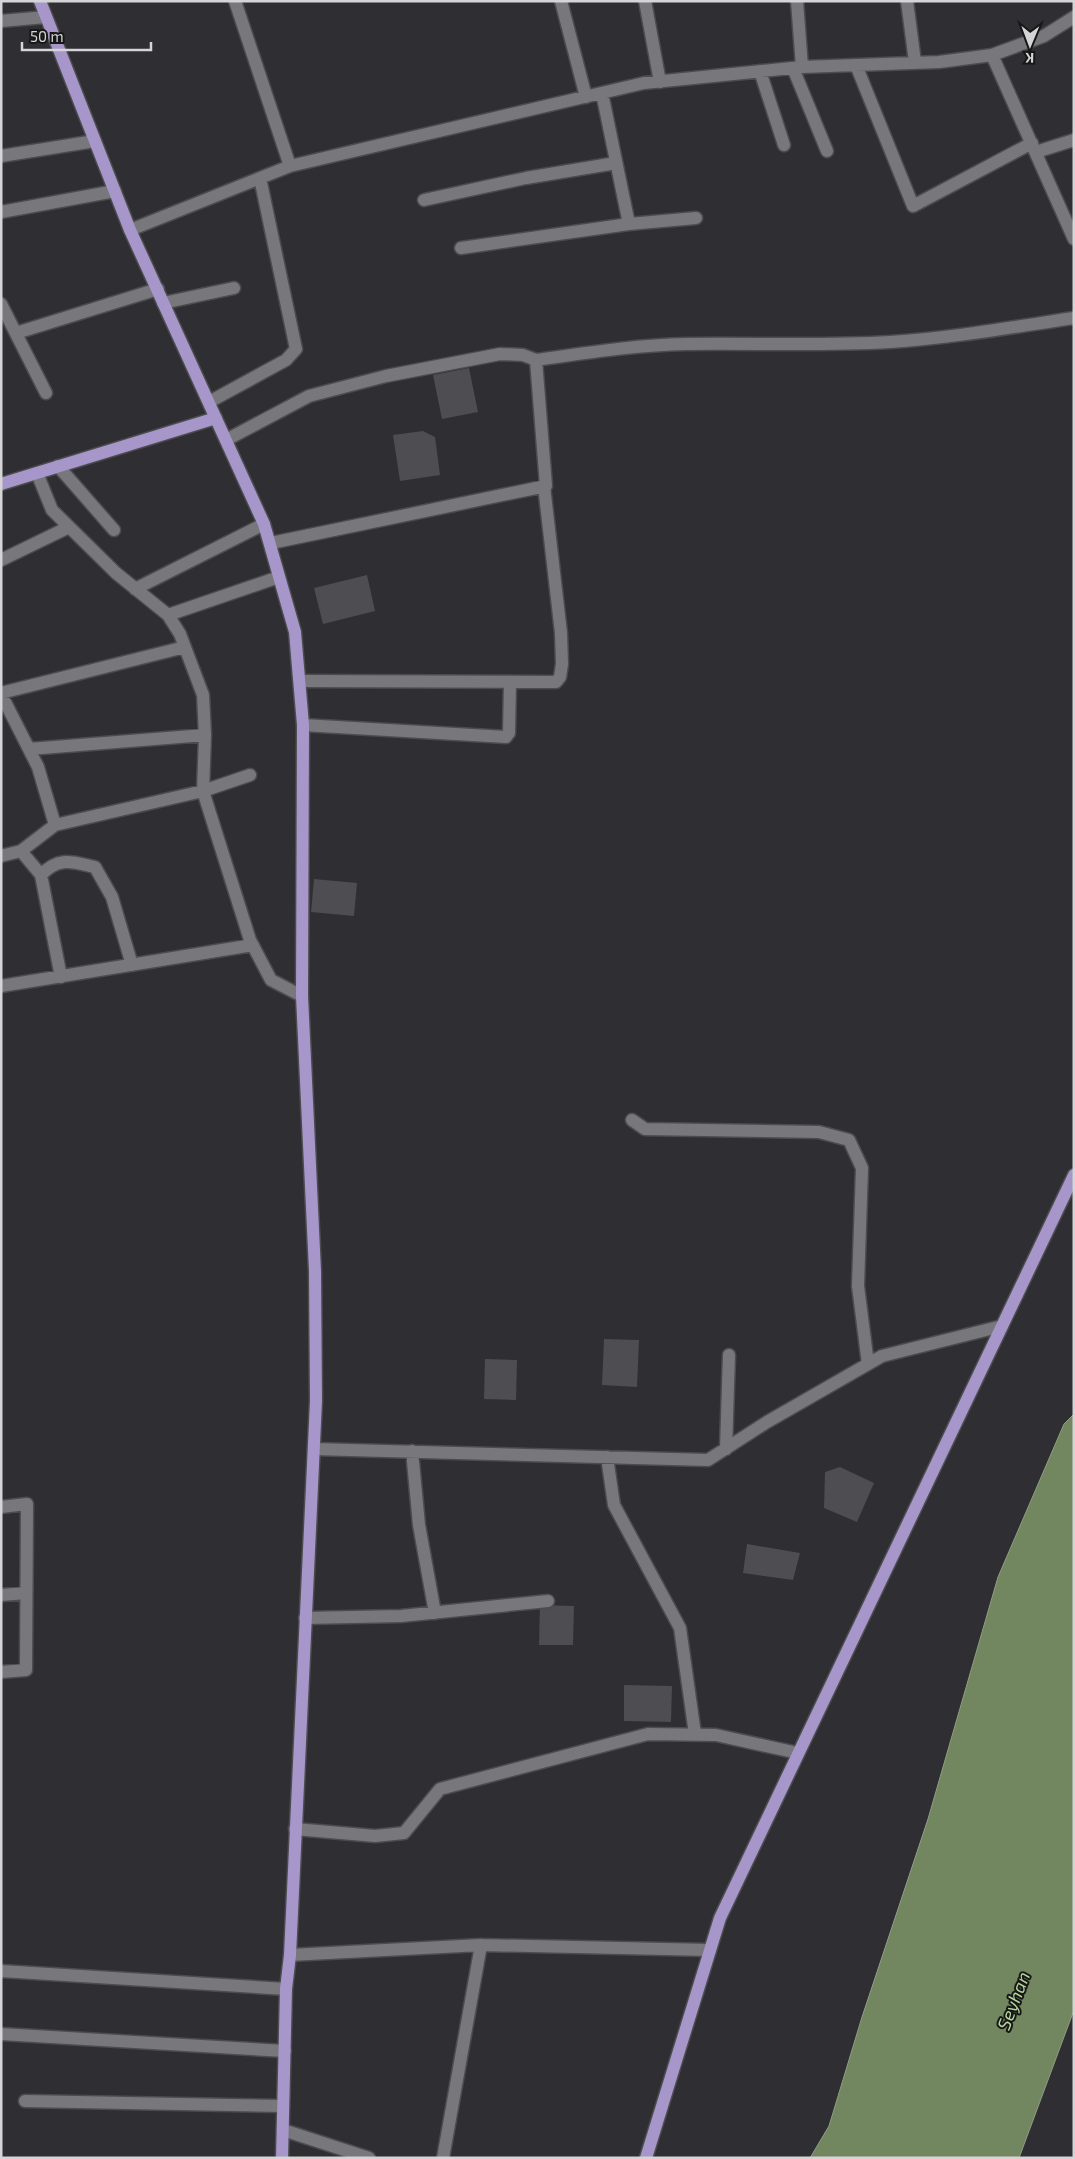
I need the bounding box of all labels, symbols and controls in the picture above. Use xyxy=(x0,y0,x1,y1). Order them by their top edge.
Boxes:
scale bar xyxy=(22,20,151,52)
north arrow xyxy=(1005,20,1055,70)
text: 50 m xyxy=(30,27,64,45)
text: K xyxy=(1025,50,1034,67)
water label: Seyhan xyxy=(992,1968,1034,2033)

